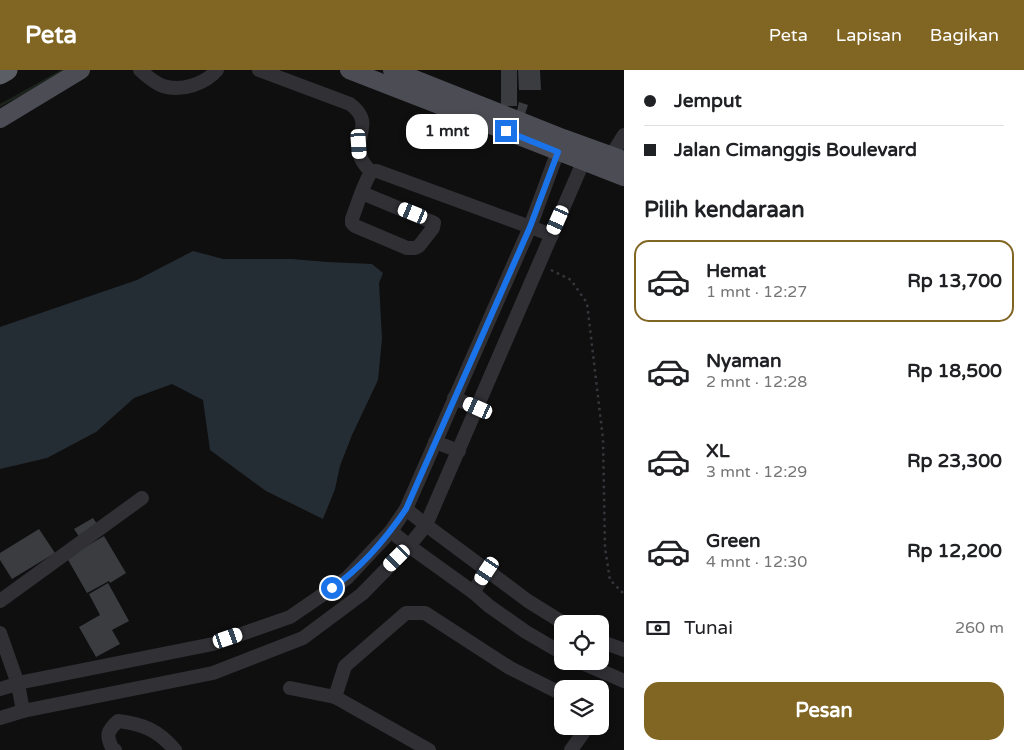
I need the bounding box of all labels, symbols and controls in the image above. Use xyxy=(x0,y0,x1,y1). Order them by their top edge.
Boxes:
text: Peta xyxy=(25,21,77,50)
text: Peta xyxy=(769,24,808,46)
text: Lapisan xyxy=(836,24,902,46)
text: Bagikan xyxy=(930,24,999,46)
text: Jemput xyxy=(674,90,742,112)
callout: 1 mnt xyxy=(406,114,488,148)
route end xyxy=(495,120,517,142)
text: 1 mnt xyxy=(425,121,469,141)
car xyxy=(350,129,367,159)
text: Jalan Cimanggis Boulevard xyxy=(674,139,917,161)
text: Pilih kendaraan xyxy=(644,197,805,223)
car xyxy=(396,200,429,226)
car xyxy=(545,203,570,237)
icon: car xyxy=(646,259,691,304)
text: Hemat xyxy=(706,260,766,282)
text: Rp 13,700 xyxy=(907,270,1002,292)
text: 1 mnt · 12:27 xyxy=(706,282,807,302)
icon: car xyxy=(646,349,691,394)
text: Nyaman xyxy=(706,350,782,372)
text: Rp 18,500 xyxy=(907,360,1002,382)
text: 2 mnt · 12:28 xyxy=(706,372,807,392)
car xyxy=(461,395,494,421)
icon: car xyxy=(646,439,691,484)
text: XL xyxy=(706,440,730,462)
text: Rp 23,300 xyxy=(907,450,1002,472)
text: 3 mnt · 12:29 xyxy=(706,462,807,482)
icon: car xyxy=(646,529,691,574)
text: Green xyxy=(706,530,760,552)
text: Rp 12,200 xyxy=(907,540,1002,562)
car xyxy=(381,542,412,574)
text: 4 mnt · 12:30 xyxy=(706,552,807,572)
car xyxy=(472,554,501,588)
route start xyxy=(321,577,343,599)
icon: cash xyxy=(644,614,672,642)
map controls xyxy=(554,615,609,735)
button: locate xyxy=(554,615,609,670)
text: Tunai xyxy=(684,617,733,639)
text: 260 m xyxy=(955,618,1004,638)
car xyxy=(211,626,244,650)
button: layers xyxy=(554,680,609,735)
button: Pesan xyxy=(644,682,1004,740)

